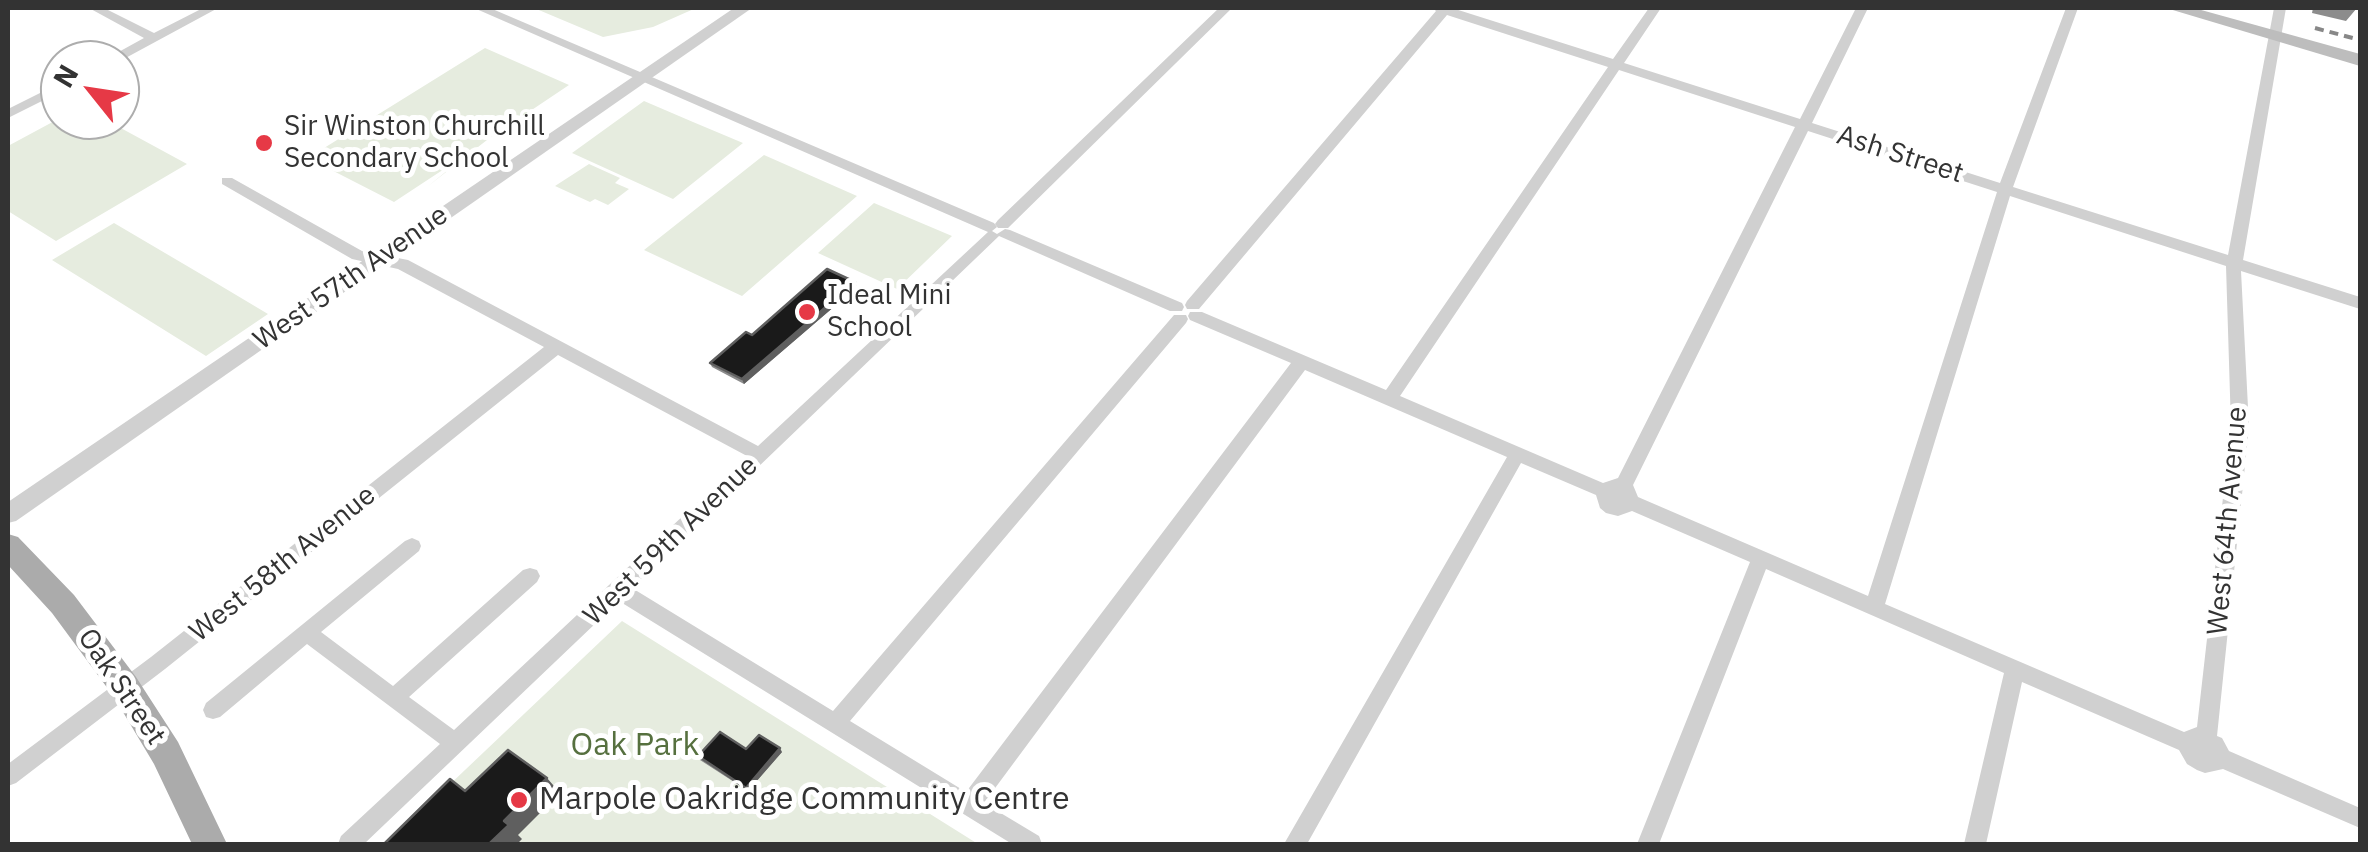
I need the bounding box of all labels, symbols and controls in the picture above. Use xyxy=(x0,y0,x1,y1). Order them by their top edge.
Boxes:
north arrow xyxy=(40,40,140,140)
text: N xyxy=(44,58,86,94)
place label: Sir Winston Churchill Secondary School xyxy=(284,110,545,176)
street label: Ash Street xyxy=(1833,119,1967,191)
marker: Sir Winston Churchill Secondary School xyxy=(253,132,275,154)
street label: West 57th Avenue xyxy=(247,199,455,357)
place label: Ideal Mini School xyxy=(827,279,951,345)
marker: Ideal Mini School xyxy=(796,301,818,323)
street label: West 64th Avenue xyxy=(2201,405,2255,637)
street label: West 59th Avenue xyxy=(577,449,765,633)
street label: West 58th Avenue xyxy=(183,479,383,649)
street label: Oak Street xyxy=(70,622,172,752)
park label: Oak Park xyxy=(571,727,699,765)
place label: Marpole Oakridge Community Centre xyxy=(539,781,1070,819)
marker: Marpole Oakridge Community Centre xyxy=(508,789,530,811)

